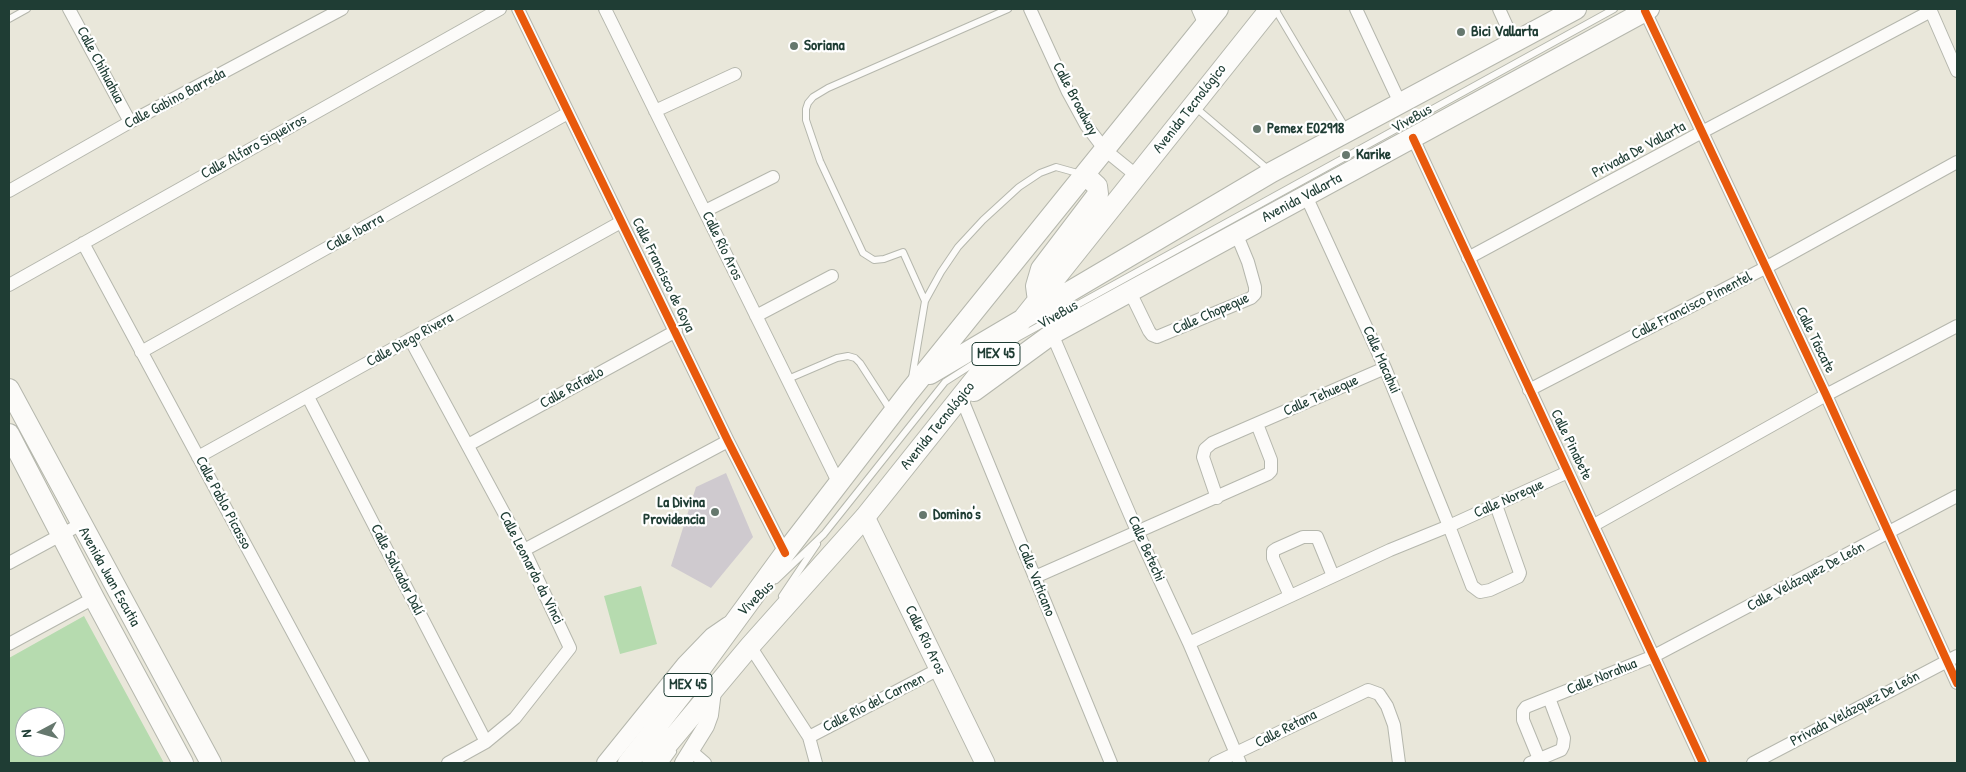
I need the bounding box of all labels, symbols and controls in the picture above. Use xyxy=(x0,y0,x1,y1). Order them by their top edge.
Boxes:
place label: Bici Vallarta xyxy=(1471,23,1538,41)
street label: Calle Chihuahua xyxy=(72,24,128,106)
marker: Bici Vallarta xyxy=(1455,26,1467,38)
place label: Soriana xyxy=(804,37,845,55)
marker: Soriana xyxy=(788,40,800,52)
street label: Calle Broadway xyxy=(1048,59,1102,139)
street label: Avenida Tecnológico xyxy=(1150,61,1230,157)
street label: Calle Gabino Barreda xyxy=(121,65,229,133)
street label: ViveBus xyxy=(1389,101,1435,137)
street label: Calle Alfaro Siqueiros xyxy=(198,111,310,183)
street label: Privada De Vallarta xyxy=(1589,118,1689,182)
place label: Pemex E02918 xyxy=(1267,120,1344,138)
marker: Pemex E02918 xyxy=(1251,123,1263,135)
place label: Karike xyxy=(1356,146,1391,164)
marker: Karike xyxy=(1340,149,1352,161)
street label: Avenida Vallarta xyxy=(1259,169,1345,227)
street label: Calle Río Aros xyxy=(698,209,746,283)
street label: Calle Ibarra xyxy=(323,210,387,256)
street label: Calle Francisco de Goya xyxy=(628,215,698,335)
street label: Calle Francisco Pimentel xyxy=(1629,268,1755,344)
street label: Calle Chopeque xyxy=(1170,289,1252,339)
street label: ViveBus xyxy=(1035,297,1081,333)
street label: Calle Táscate xyxy=(1791,304,1839,376)
street label: Calle Diego Rivera xyxy=(363,309,457,371)
street label: Calle Macahui xyxy=(1358,323,1404,397)
road number: MEX 45 xyxy=(972,342,1020,366)
street label: Calle Rafaelo xyxy=(537,363,607,413)
street label: Calle Tehueque xyxy=(1281,371,1361,421)
street label: Avenida Tecnológico xyxy=(897,378,979,474)
street label: Calle Pinabete xyxy=(1546,407,1596,483)
street label: Calle Pablo Picasso xyxy=(191,453,255,553)
street label: Calle Noreque xyxy=(1471,476,1547,522)
place label: La Divina Providencia xyxy=(643,494,705,529)
marker: La Divina Providencia xyxy=(709,506,721,518)
place label: Domino's xyxy=(933,506,981,524)
street label: Calle Leonardo da Vinci xyxy=(495,509,567,627)
marker: Domino's xyxy=(917,509,929,521)
street label: Calle Betechi xyxy=(1124,513,1168,585)
street label: Calle Salvador Dalí xyxy=(366,521,428,619)
street label: Avenida Juan Escutia xyxy=(74,524,144,630)
street label: Calle Velázquez De León xyxy=(1744,538,1868,616)
street label: Calle Vaticano xyxy=(1013,541,1059,619)
street label: ViveBus xyxy=(734,578,778,620)
street label: Calle Río Aros xyxy=(901,603,949,677)
street label: Calle Norahua xyxy=(1564,655,1640,699)
street label: Privada Velázquez De León xyxy=(1787,667,1923,751)
street label: Calle Río del Carmen xyxy=(820,670,928,736)
road number: MEX 45 xyxy=(664,674,712,696)
street label: Calle Retana xyxy=(1252,706,1320,752)
north arrow xyxy=(15,707,65,757)
text: N xyxy=(16,729,35,738)

